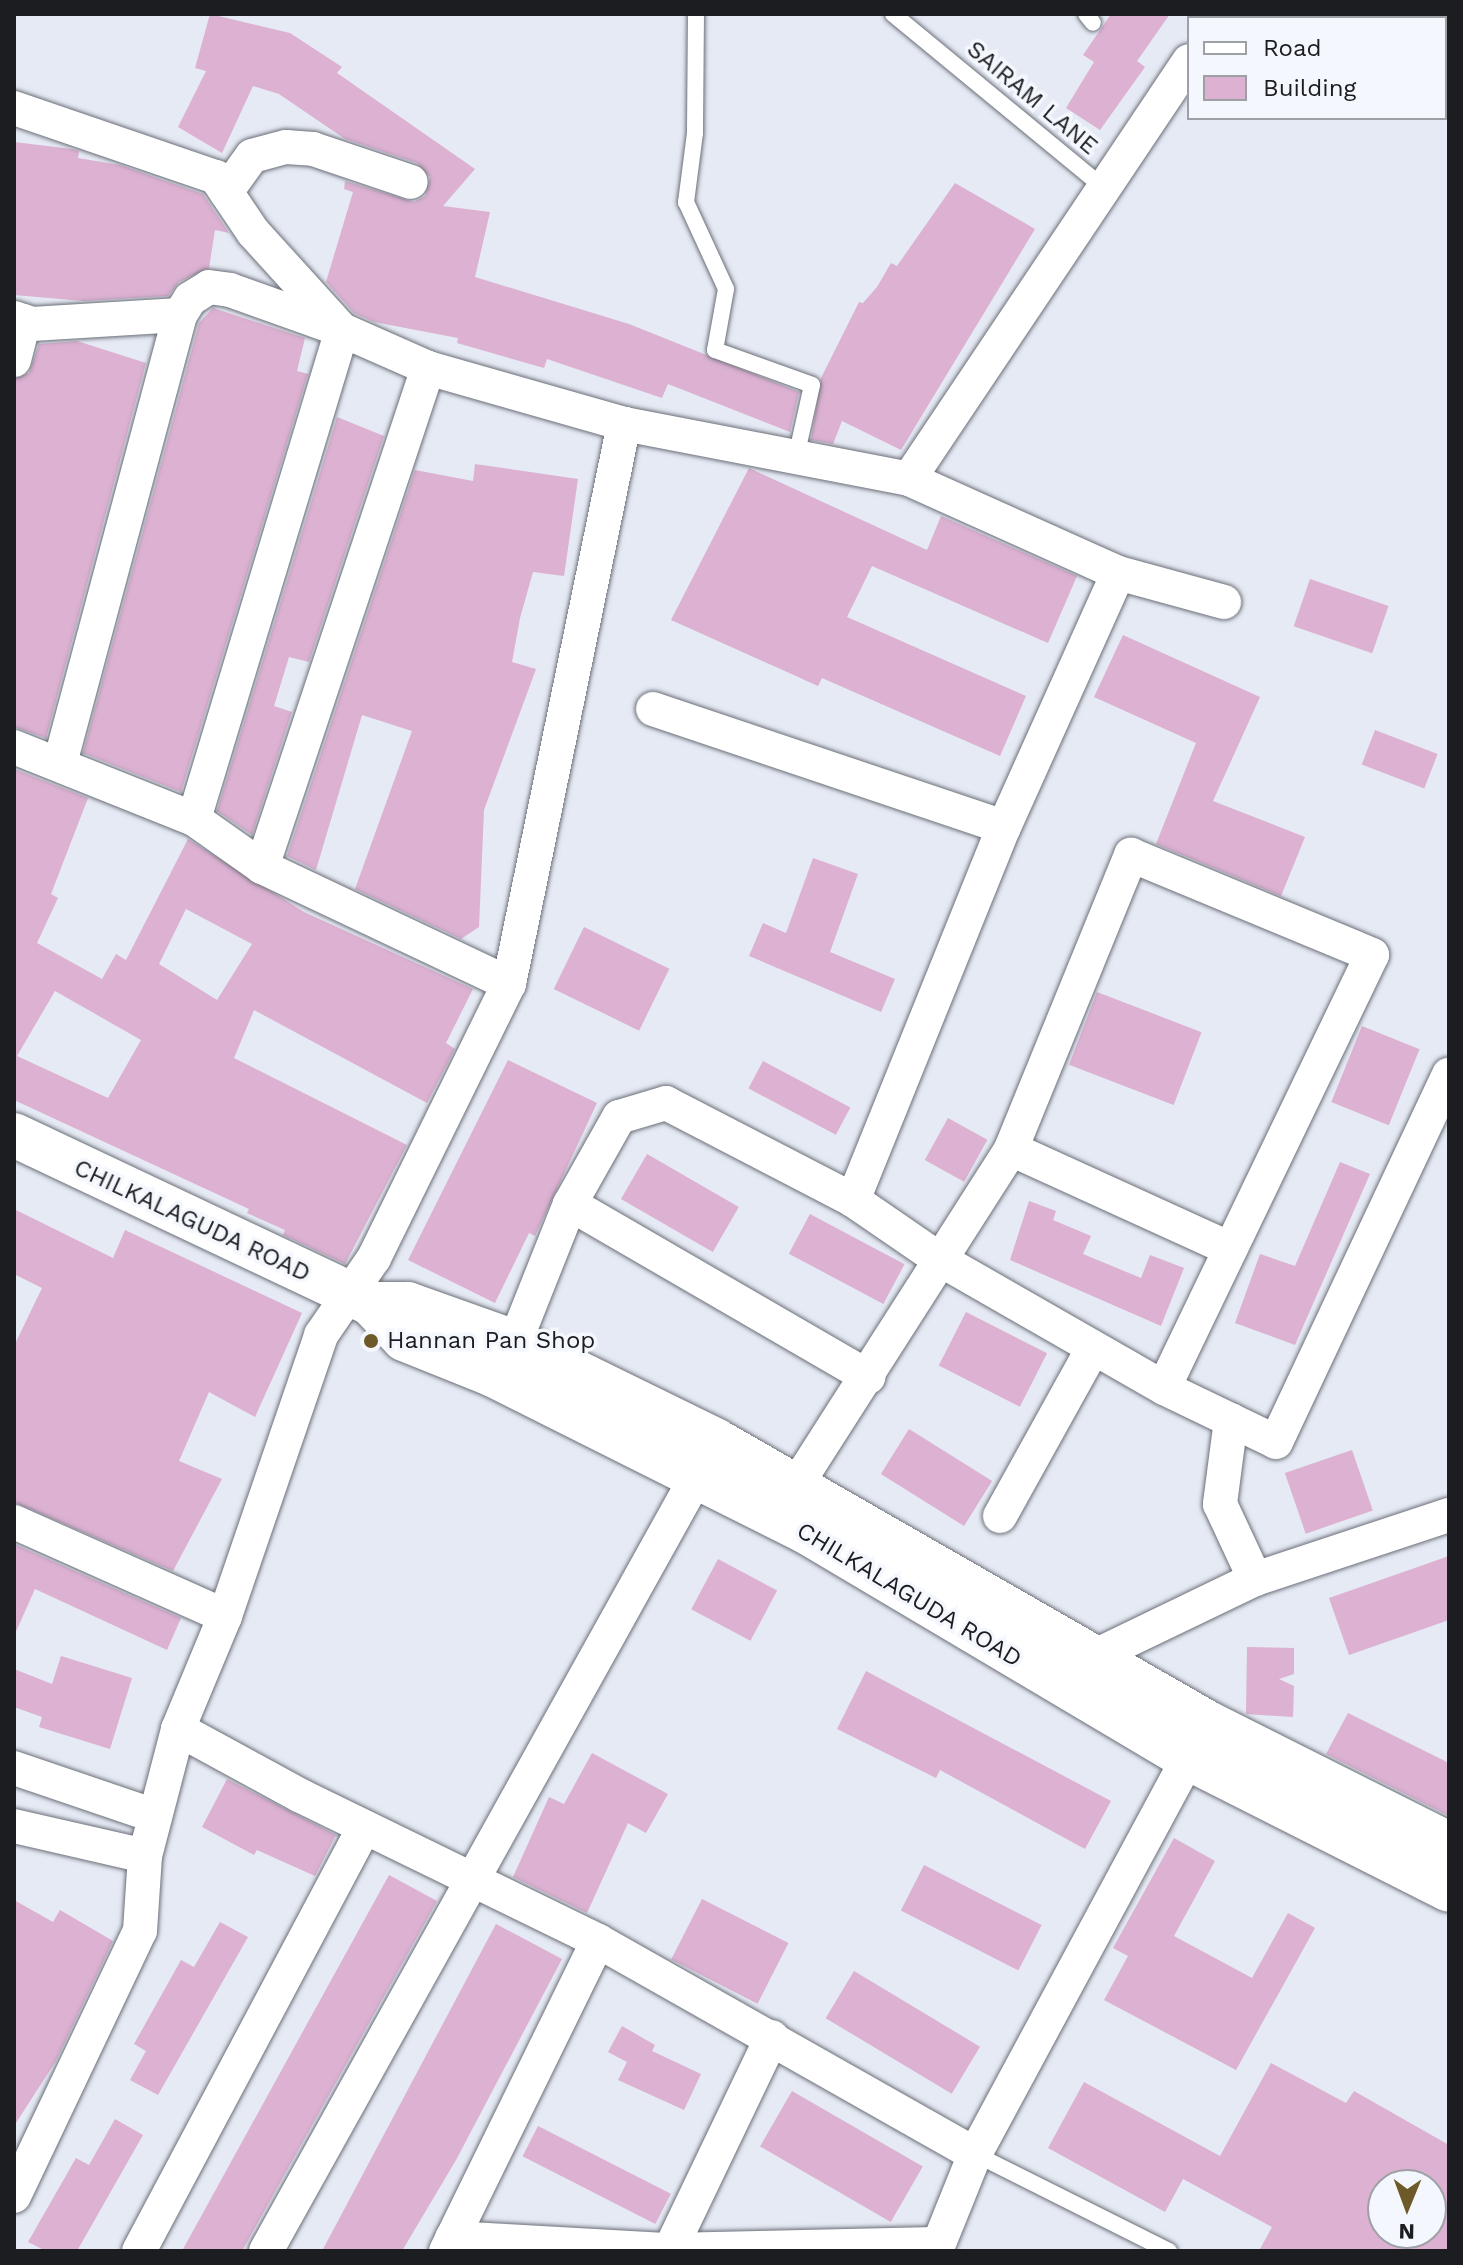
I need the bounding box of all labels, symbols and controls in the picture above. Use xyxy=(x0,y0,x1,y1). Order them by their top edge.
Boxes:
legend xyxy=(1187,16,1447,120)
text: Road xyxy=(1263,34,1322,62)
street label: SAIRAM LANE xyxy=(961,35,1103,161)
text: Building xyxy=(1263,74,1356,102)
street label: CHILKALAGUDA ROAD xyxy=(69,1153,315,1289)
place label: Hannan Pan Shop xyxy=(387,1327,595,1355)
marker: Hannan Pan Shop xyxy=(362,1332,380,1350)
street label: CHILKALAGUDA ROAD xyxy=(791,1516,1027,1674)
north arrow xyxy=(1367,2169,1447,2249)
text: N xyxy=(1398,2219,1415,2244)

